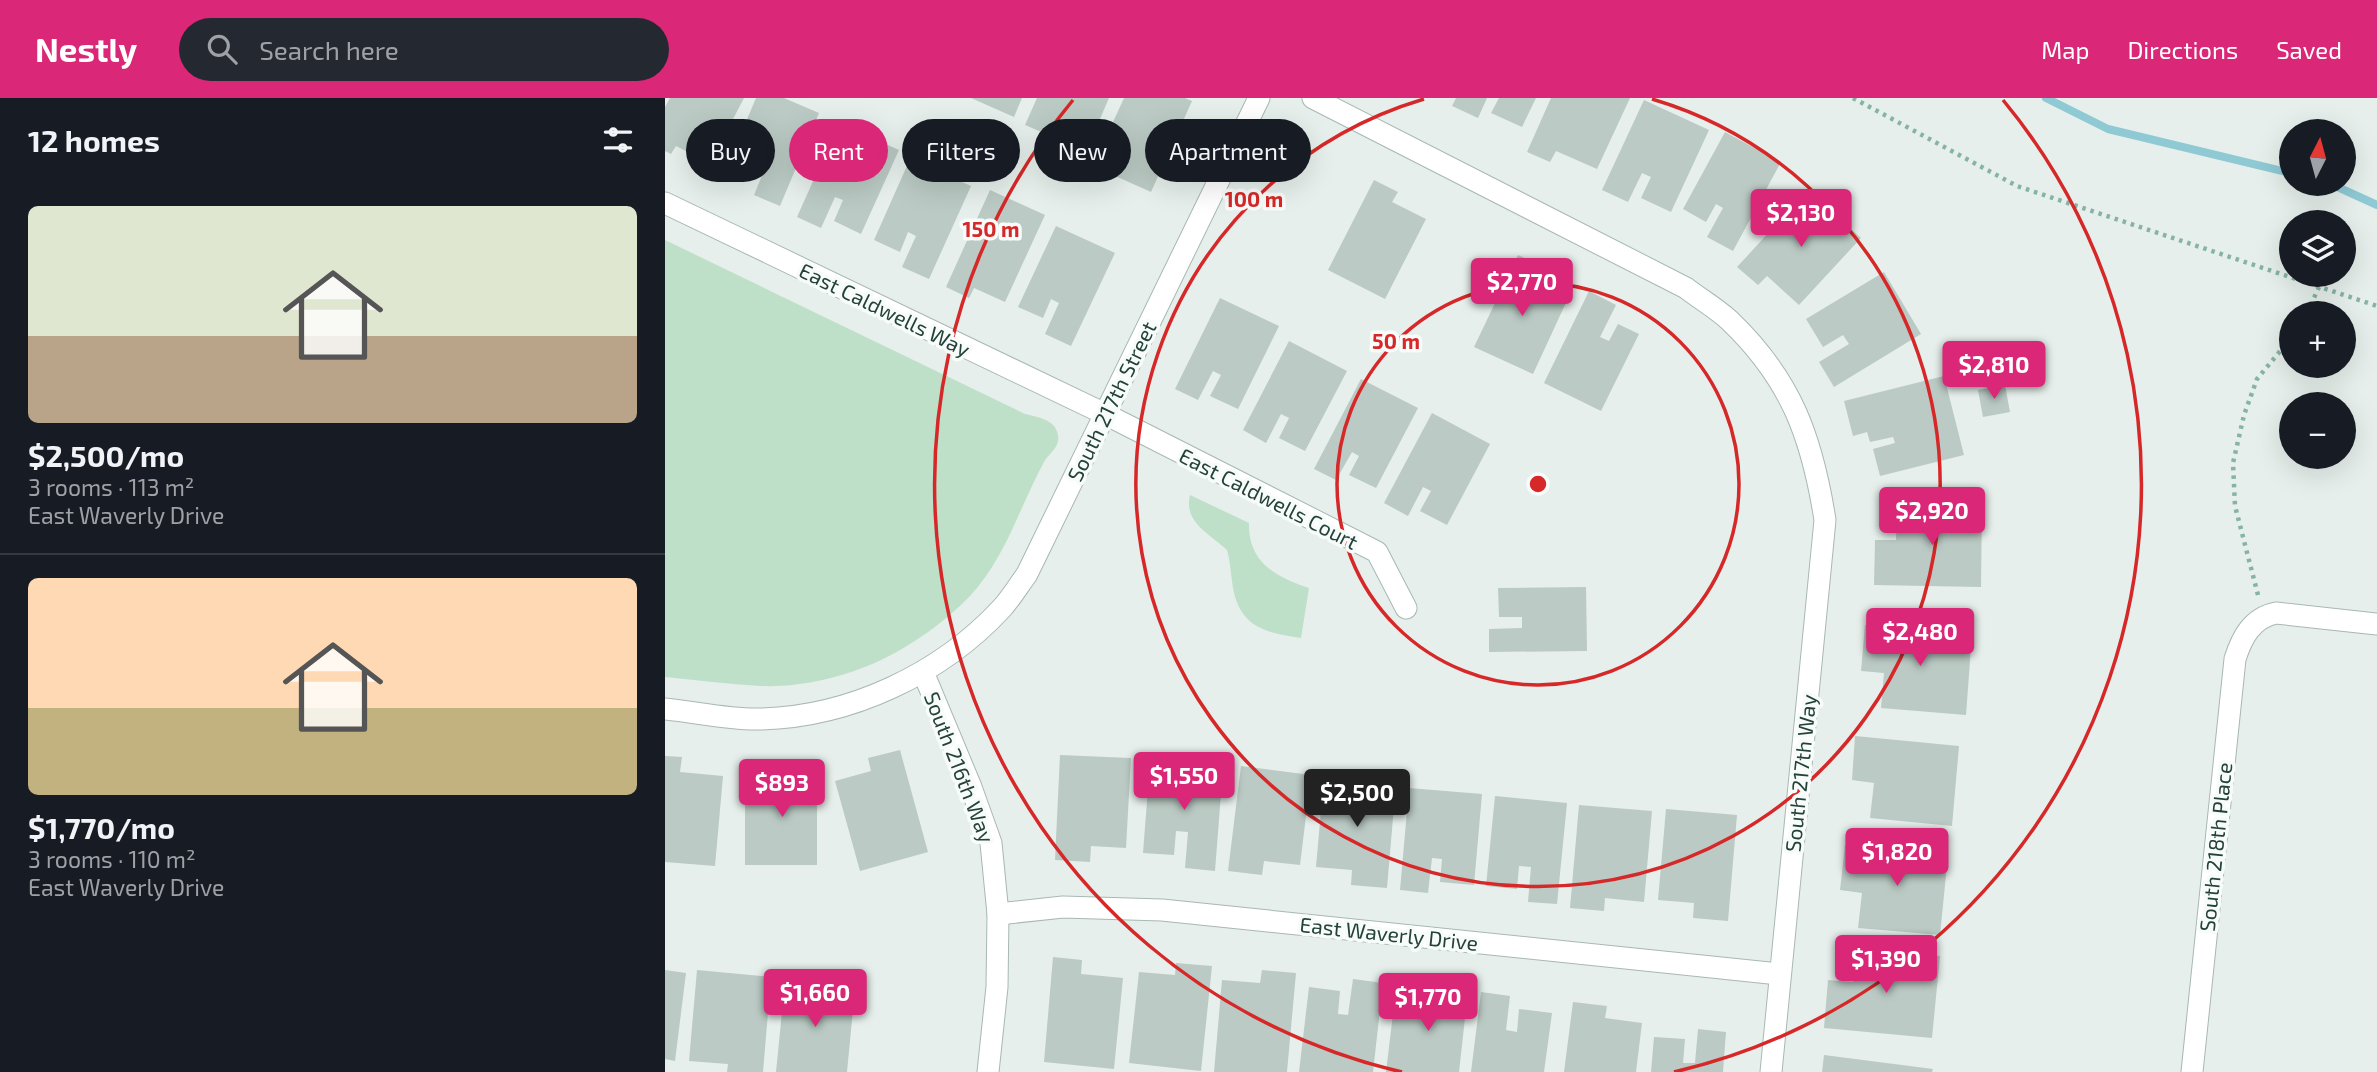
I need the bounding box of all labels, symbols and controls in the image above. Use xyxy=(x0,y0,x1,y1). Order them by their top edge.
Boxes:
search box xyxy=(179,18,669,81)
text: Nestly xyxy=(35,29,137,69)
icon: search xyxy=(203,30,241,68)
text: Search here xyxy=(259,34,399,65)
text: Map xyxy=(2041,35,2089,64)
text: Directions xyxy=(2127,35,2238,64)
text: Saved xyxy=(2276,35,2342,64)
chip: Buy xyxy=(686,119,775,182)
chip: Rent xyxy=(789,119,888,182)
chip: Filters xyxy=(902,119,1020,182)
chip: New xyxy=(1034,119,1131,182)
chip: Apartment xyxy=(1145,119,1311,182)
north arrow xyxy=(2279,119,2355,196)
map controls xyxy=(2279,119,2356,469)
icon: filters xyxy=(599,121,637,159)
text: 12 homes xyxy=(28,122,160,158)
text: 100 m xyxy=(1225,186,1283,211)
pin: $2,130 xyxy=(1744,190,1858,249)
text: $2,130 xyxy=(1767,198,1835,226)
button: layers xyxy=(2279,210,2356,287)
text: 150 m xyxy=(963,216,1019,241)
icon: home xyxy=(270,252,396,378)
street label: East Caldwells Way xyxy=(796,257,974,361)
pin: $2,770 xyxy=(1465,258,1579,318)
text: $2,770 xyxy=(1487,267,1557,295)
button: + xyxy=(2279,301,2356,378)
street label: South 217th Street xyxy=(1061,317,1161,485)
text: 50 m xyxy=(1372,328,1420,353)
pin: $2,810 xyxy=(1937,342,2051,401)
text: $2,810 xyxy=(1958,350,2030,378)
button: − xyxy=(2279,392,2356,469)
text: $2,500/mo xyxy=(28,437,184,473)
street label: East Caldwells Court xyxy=(1176,442,1362,554)
centre of rings xyxy=(1526,472,1550,496)
text: 3 rooms · 113 m² xyxy=(28,473,194,501)
pin: $2,920 xyxy=(1875,488,1989,547)
text: $2,920 xyxy=(1895,496,1969,524)
text: East Waverly Drive xyxy=(28,501,224,529)
pin: $2,480 xyxy=(1863,608,1977,668)
text: $2,480 xyxy=(1882,617,1958,645)
icon: home xyxy=(270,624,396,750)
street label: South 216th Way xyxy=(920,688,1000,846)
street label: South 217th Way xyxy=(1779,693,1821,853)
pin: $1,550 xyxy=(1127,752,1241,812)
pin: $893 xyxy=(741,760,823,819)
text: $1,550 xyxy=(1150,761,1218,789)
street label: South 218th Place xyxy=(2194,761,2236,933)
text: $893 xyxy=(755,768,809,796)
pin: $2,500 xyxy=(1300,770,1414,829)
text: $2,500 xyxy=(1320,778,1394,806)
text: $1,770/mo xyxy=(28,809,175,845)
pin: $1,820 xyxy=(1840,828,1954,888)
text: $1,820 xyxy=(1861,837,1933,865)
text: 3 rooms · 110 m² xyxy=(28,845,195,873)
text: East Waverly Drive xyxy=(28,873,224,901)
street label: East Waverly Drive xyxy=(1299,911,1479,955)
pin: $1,390 xyxy=(1829,936,1943,995)
text: $1,390 xyxy=(1851,944,1921,972)
pin: $1,660 xyxy=(758,970,872,1029)
pin: $1,770 xyxy=(1371,974,1485,1033)
text: $1,660 xyxy=(780,978,850,1006)
text: $1,770 xyxy=(1395,982,1461,1010)

